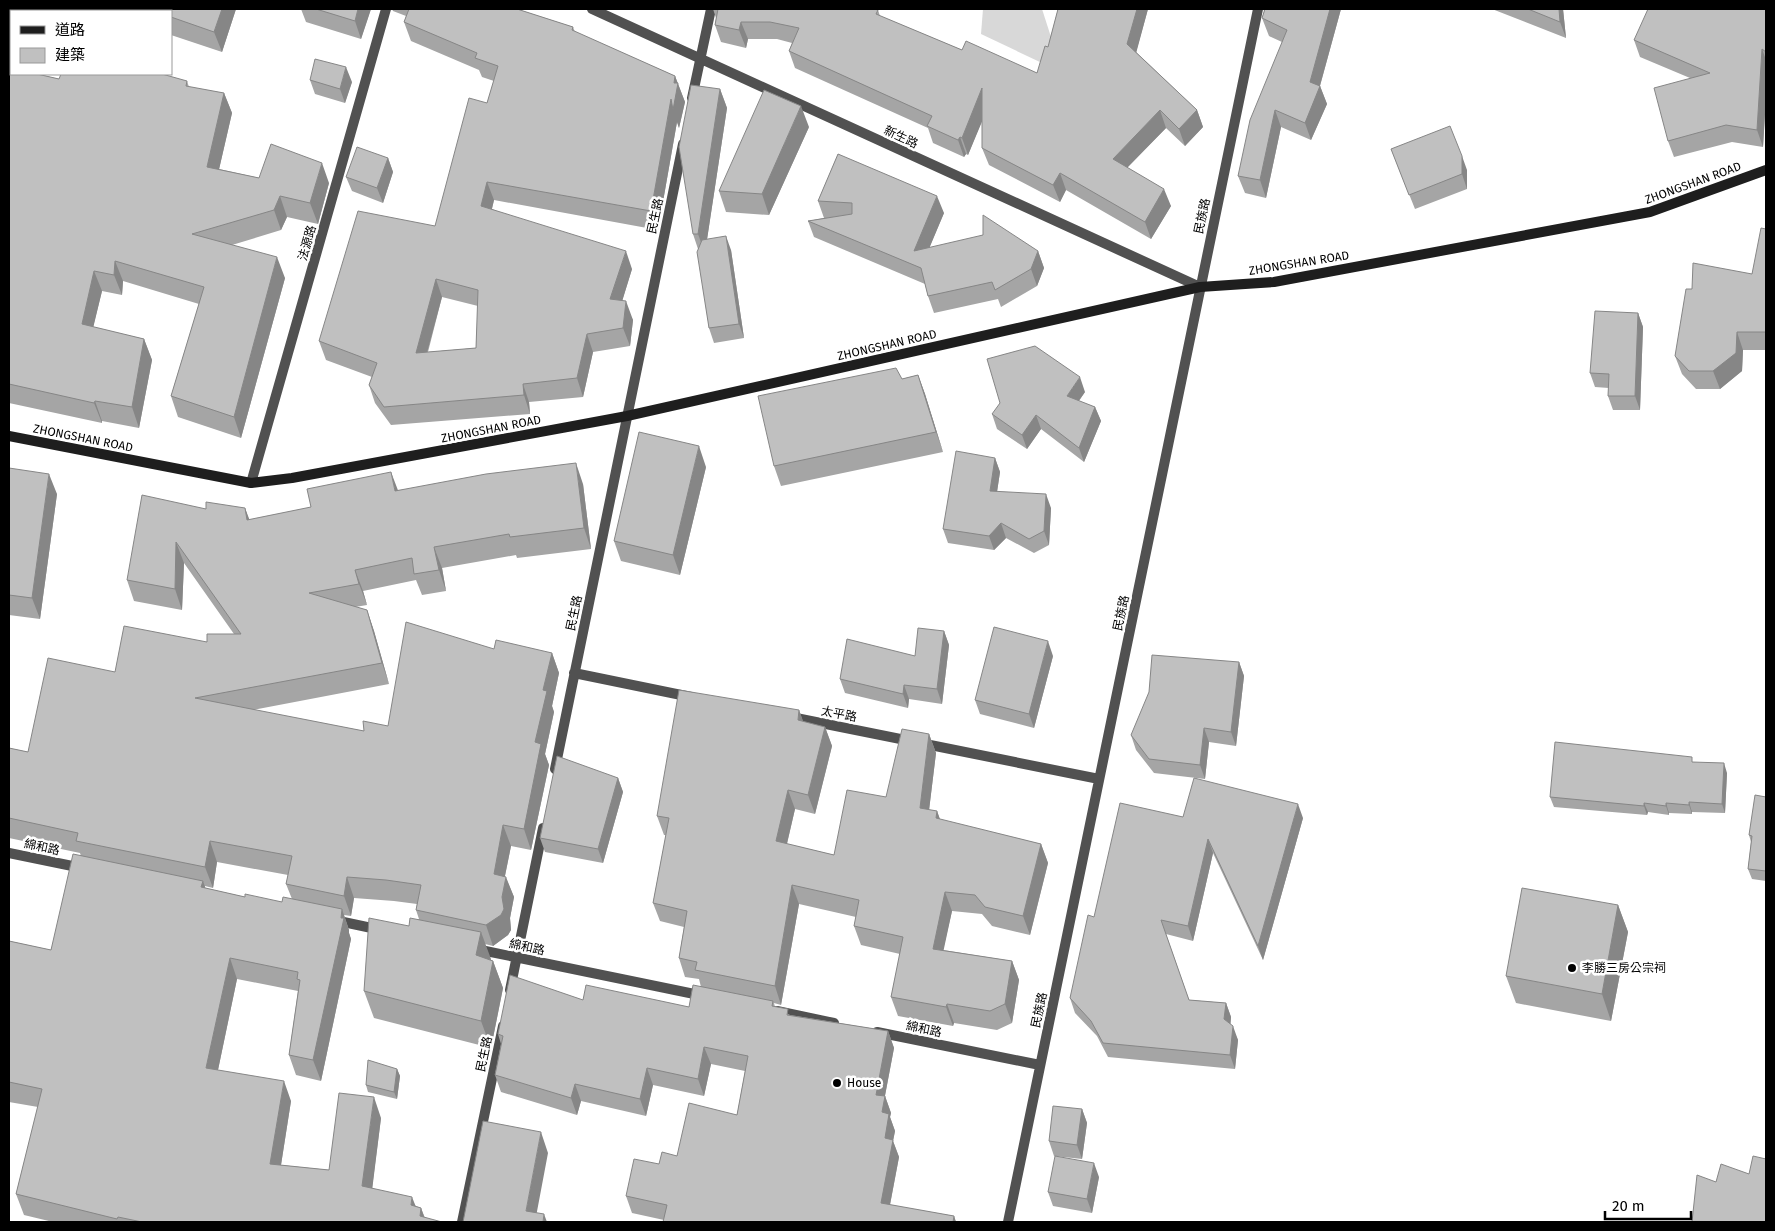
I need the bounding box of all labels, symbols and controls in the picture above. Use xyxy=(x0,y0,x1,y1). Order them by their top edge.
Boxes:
legend xyxy=(10,10,172,75)
text: 道路 xyxy=(55,21,85,39)
text: 建築 xyxy=(55,46,85,64)
street label: 新生路 xyxy=(882,123,920,151)
street label: ZHONGSHAN ROAD xyxy=(1643,159,1743,207)
street label: 民生路 xyxy=(644,197,666,235)
street label: 民族路 xyxy=(1191,197,1213,235)
street label: 法源路 xyxy=(295,224,319,262)
street label: ZHONGSHAN ROAD xyxy=(1248,248,1350,278)
street label: ZHONGSHAN ROAD xyxy=(836,327,938,363)
street label: ZHONGSHAN ROAD xyxy=(440,412,542,446)
street label: ZHONGSHAN ROAD xyxy=(32,421,134,455)
street label: 民生路 xyxy=(563,594,585,632)
street label: 民族路 xyxy=(1110,594,1132,632)
street label: 太平路 xyxy=(820,704,858,724)
street label: 綿和路 xyxy=(23,836,61,858)
street label: 綿和路 xyxy=(508,936,546,958)
place label: 李勝三房公宗祠 xyxy=(1582,961,1666,975)
marker: 李勝三房公宗祠 xyxy=(1566,962,1578,974)
street label: 民族路 xyxy=(1028,991,1050,1029)
street label: 綿和路 xyxy=(905,1018,943,1040)
street label: 民生路 xyxy=(473,1035,495,1073)
place label: House xyxy=(847,1076,881,1090)
marker: House xyxy=(831,1077,843,1089)
scale bar xyxy=(1605,1188,1691,1220)
text: 20 m xyxy=(1612,1197,1645,1215)

